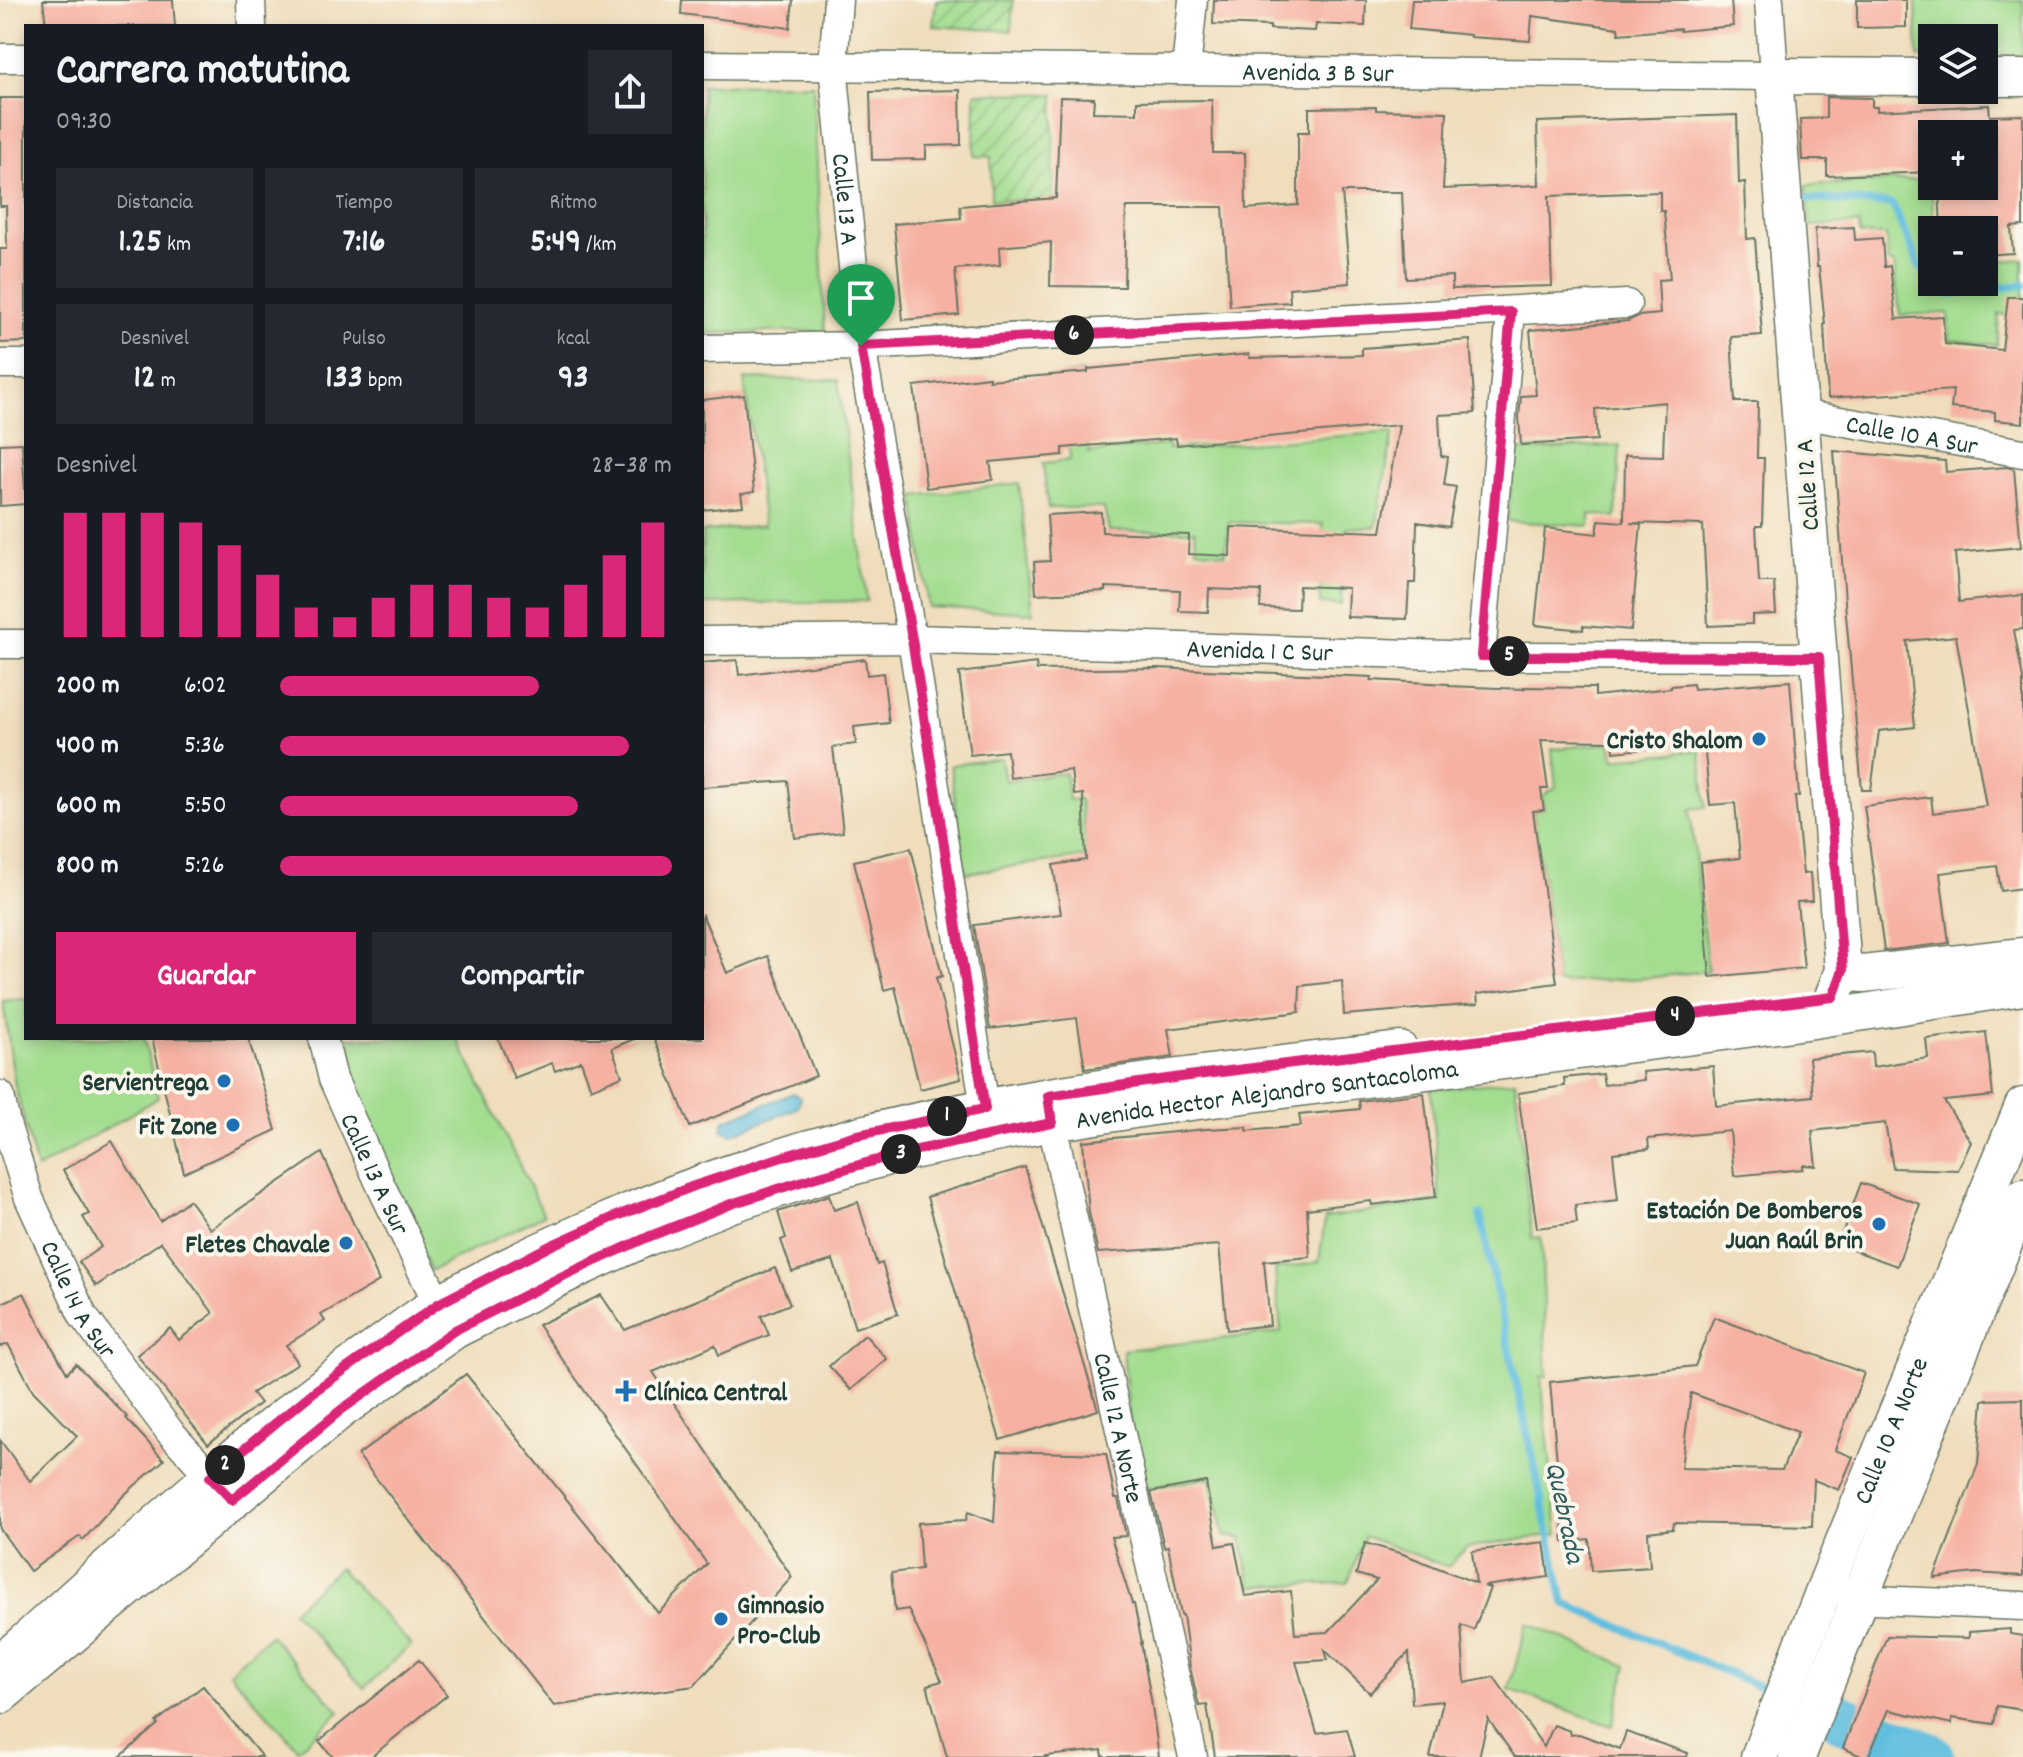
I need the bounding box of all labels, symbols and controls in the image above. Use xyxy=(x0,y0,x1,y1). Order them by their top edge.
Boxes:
map controls xyxy=(1918,24,1998,296)
button: layers xyxy=(1918,24,1998,104)
text: Carrera matutina xyxy=(56,42,349,105)
button: share xyxy=(588,50,672,134)
street label: Avenida 3 B Sur xyxy=(1242,56,1394,94)
text: 09:30 xyxy=(56,104,112,141)
button: + xyxy=(1918,120,1998,200)
street label: Calle 13 A xyxy=(820,152,866,247)
text: Distancia xyxy=(116,188,193,219)
text: Tiempo xyxy=(335,188,393,219)
text: Ritmo xyxy=(549,188,597,219)
button: − xyxy=(1918,216,1998,296)
text: 1.25 xyxy=(118,219,162,268)
text: 7:16 xyxy=(343,219,385,268)
text: 5:49 xyxy=(530,219,581,268)
text: km xyxy=(162,230,191,261)
text: /km xyxy=(581,230,617,261)
pin xyxy=(827,264,895,346)
icon: arrive xyxy=(839,276,883,320)
pin: 6 xyxy=(1054,315,1094,355)
text: 6 xyxy=(1069,319,1079,350)
text: Desnivel xyxy=(120,324,189,355)
text: Pulso xyxy=(342,324,386,355)
text: kcal xyxy=(557,324,590,355)
text: 12 xyxy=(133,355,156,404)
text: 133 xyxy=(325,355,363,404)
text: 93 xyxy=(558,355,589,404)
text: m xyxy=(156,366,176,397)
text: bpm xyxy=(363,366,403,397)
street label: Calle 10 A Sur xyxy=(1843,407,1981,467)
street label: Calle 12 A xyxy=(1788,438,1831,532)
text: Desnivel xyxy=(56,448,137,485)
text: 28–38 m xyxy=(592,448,672,485)
street label: Avenida 1 C Sur xyxy=(1186,632,1334,674)
pin: 5 xyxy=(1489,636,1529,676)
text: 5 xyxy=(1504,640,1514,671)
text: 200 m xyxy=(56,668,120,705)
text: 6:02 xyxy=(184,668,227,705)
place label: Cristo Shalom xyxy=(1606,724,1743,761)
text: 400 m xyxy=(56,728,119,765)
text: 5:36 xyxy=(184,728,225,765)
marker: Cristo Shalom xyxy=(1750,730,1768,748)
text: 600 m xyxy=(56,788,121,825)
text: 5:50 xyxy=(184,788,227,825)
text: 800 m xyxy=(56,848,119,885)
text: 5:26 xyxy=(184,848,224,885)
button: Guardar xyxy=(56,932,356,1024)
button: Compartir xyxy=(372,932,672,1024)
pin: 4 xyxy=(1655,996,1695,1036)
text: 4 xyxy=(1670,1000,1680,1031)
street label: Avenida Hector Alejandro Santacoloma xyxy=(1073,1052,1461,1141)
place label: Servientrega xyxy=(82,1066,209,1103)
marker: Servientrega xyxy=(215,1072,233,1090)
pin: 1 xyxy=(927,1096,967,1136)
text: 1 xyxy=(945,1100,949,1131)
street label: Calle 13 A Sur xyxy=(329,1108,417,1243)
place label: Fit Zone xyxy=(139,1110,217,1147)
marker: Fit Zone xyxy=(224,1116,242,1134)
pin: 3 xyxy=(881,1134,921,1174)
text: 3 xyxy=(896,1138,906,1169)
place label: Estación De Bomberos Juan Raúl Brin xyxy=(1646,1194,1863,1261)
marker: Estación De Bomberos Juan Raúl Brin xyxy=(1870,1215,1888,1233)
place label: Fletes Chavale xyxy=(185,1228,330,1265)
marker: Fletes Chavale xyxy=(337,1234,355,1252)
street label: Calle 14 A Sur xyxy=(29,1235,124,1368)
street label: Calle 12 A Norte xyxy=(1081,1349,1151,1507)
street label: Calle 10 A Norte xyxy=(1846,1352,1940,1511)
place label: Clínica Central xyxy=(644,1376,788,1413)
marker: Clínica Central xyxy=(615,1380,637,1402)
pin: 2 xyxy=(205,1445,245,1485)
text: 2 xyxy=(220,1449,230,1480)
water label: Quebrada xyxy=(1532,1459,1593,1569)
place label: Gimnasio Pro-Club xyxy=(737,1589,825,1656)
marker: Gimnasio Pro-Club xyxy=(712,1610,730,1628)

